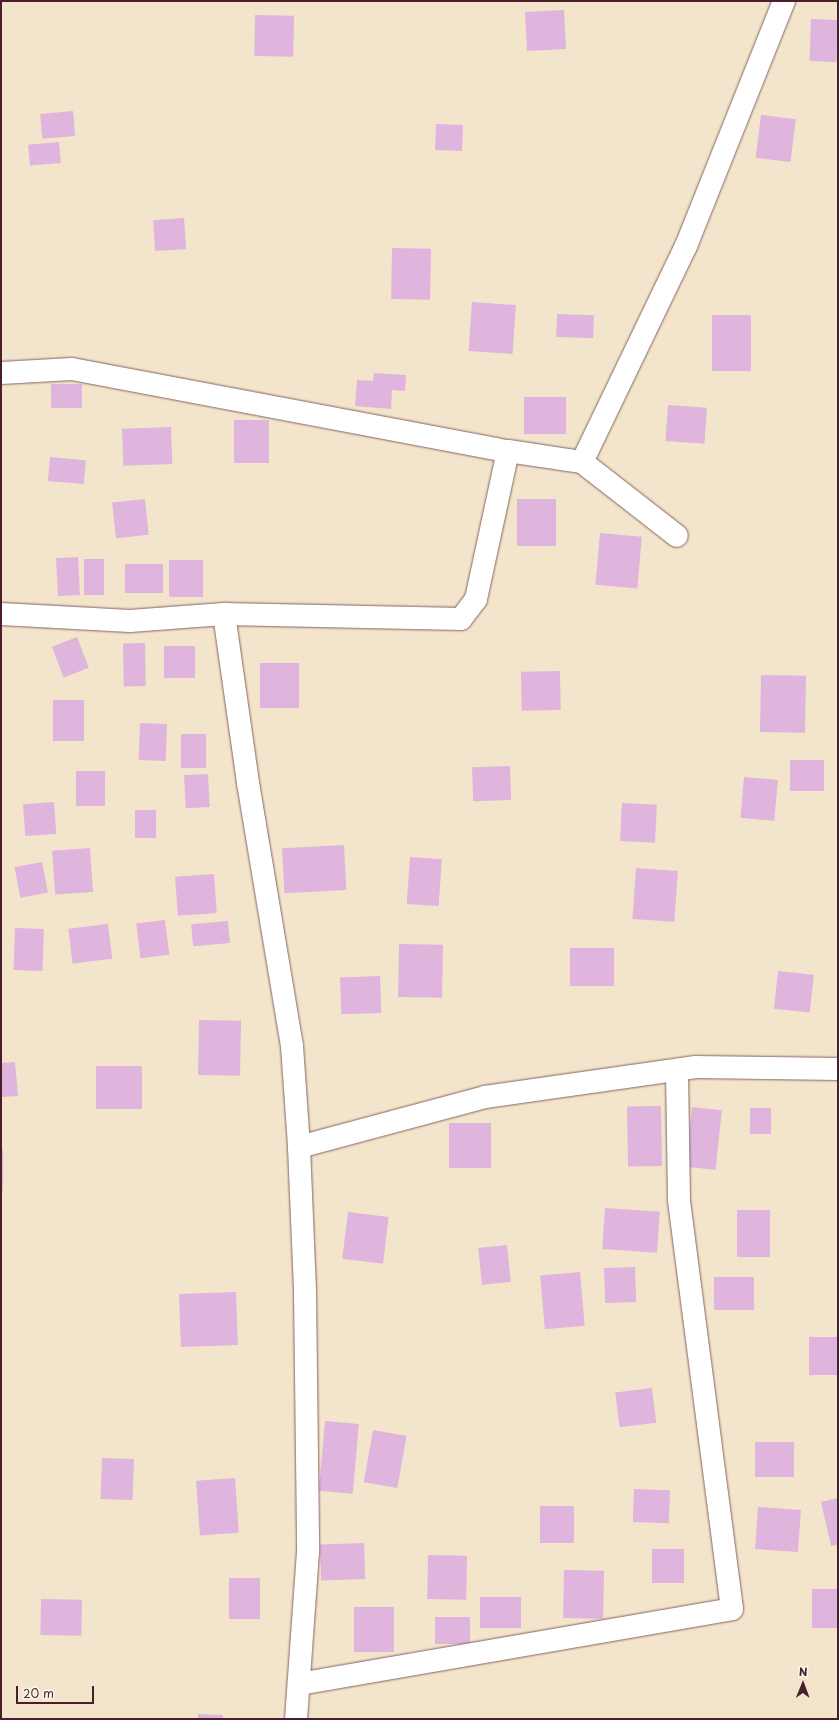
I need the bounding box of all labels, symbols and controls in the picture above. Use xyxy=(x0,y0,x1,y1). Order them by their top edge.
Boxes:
text: N xyxy=(799,1663,808,1680)
north arrow xyxy=(783,1664,823,1704)
scale bar xyxy=(18,1678,96,1704)
text: 20 m xyxy=(23,1684,54,1702)

